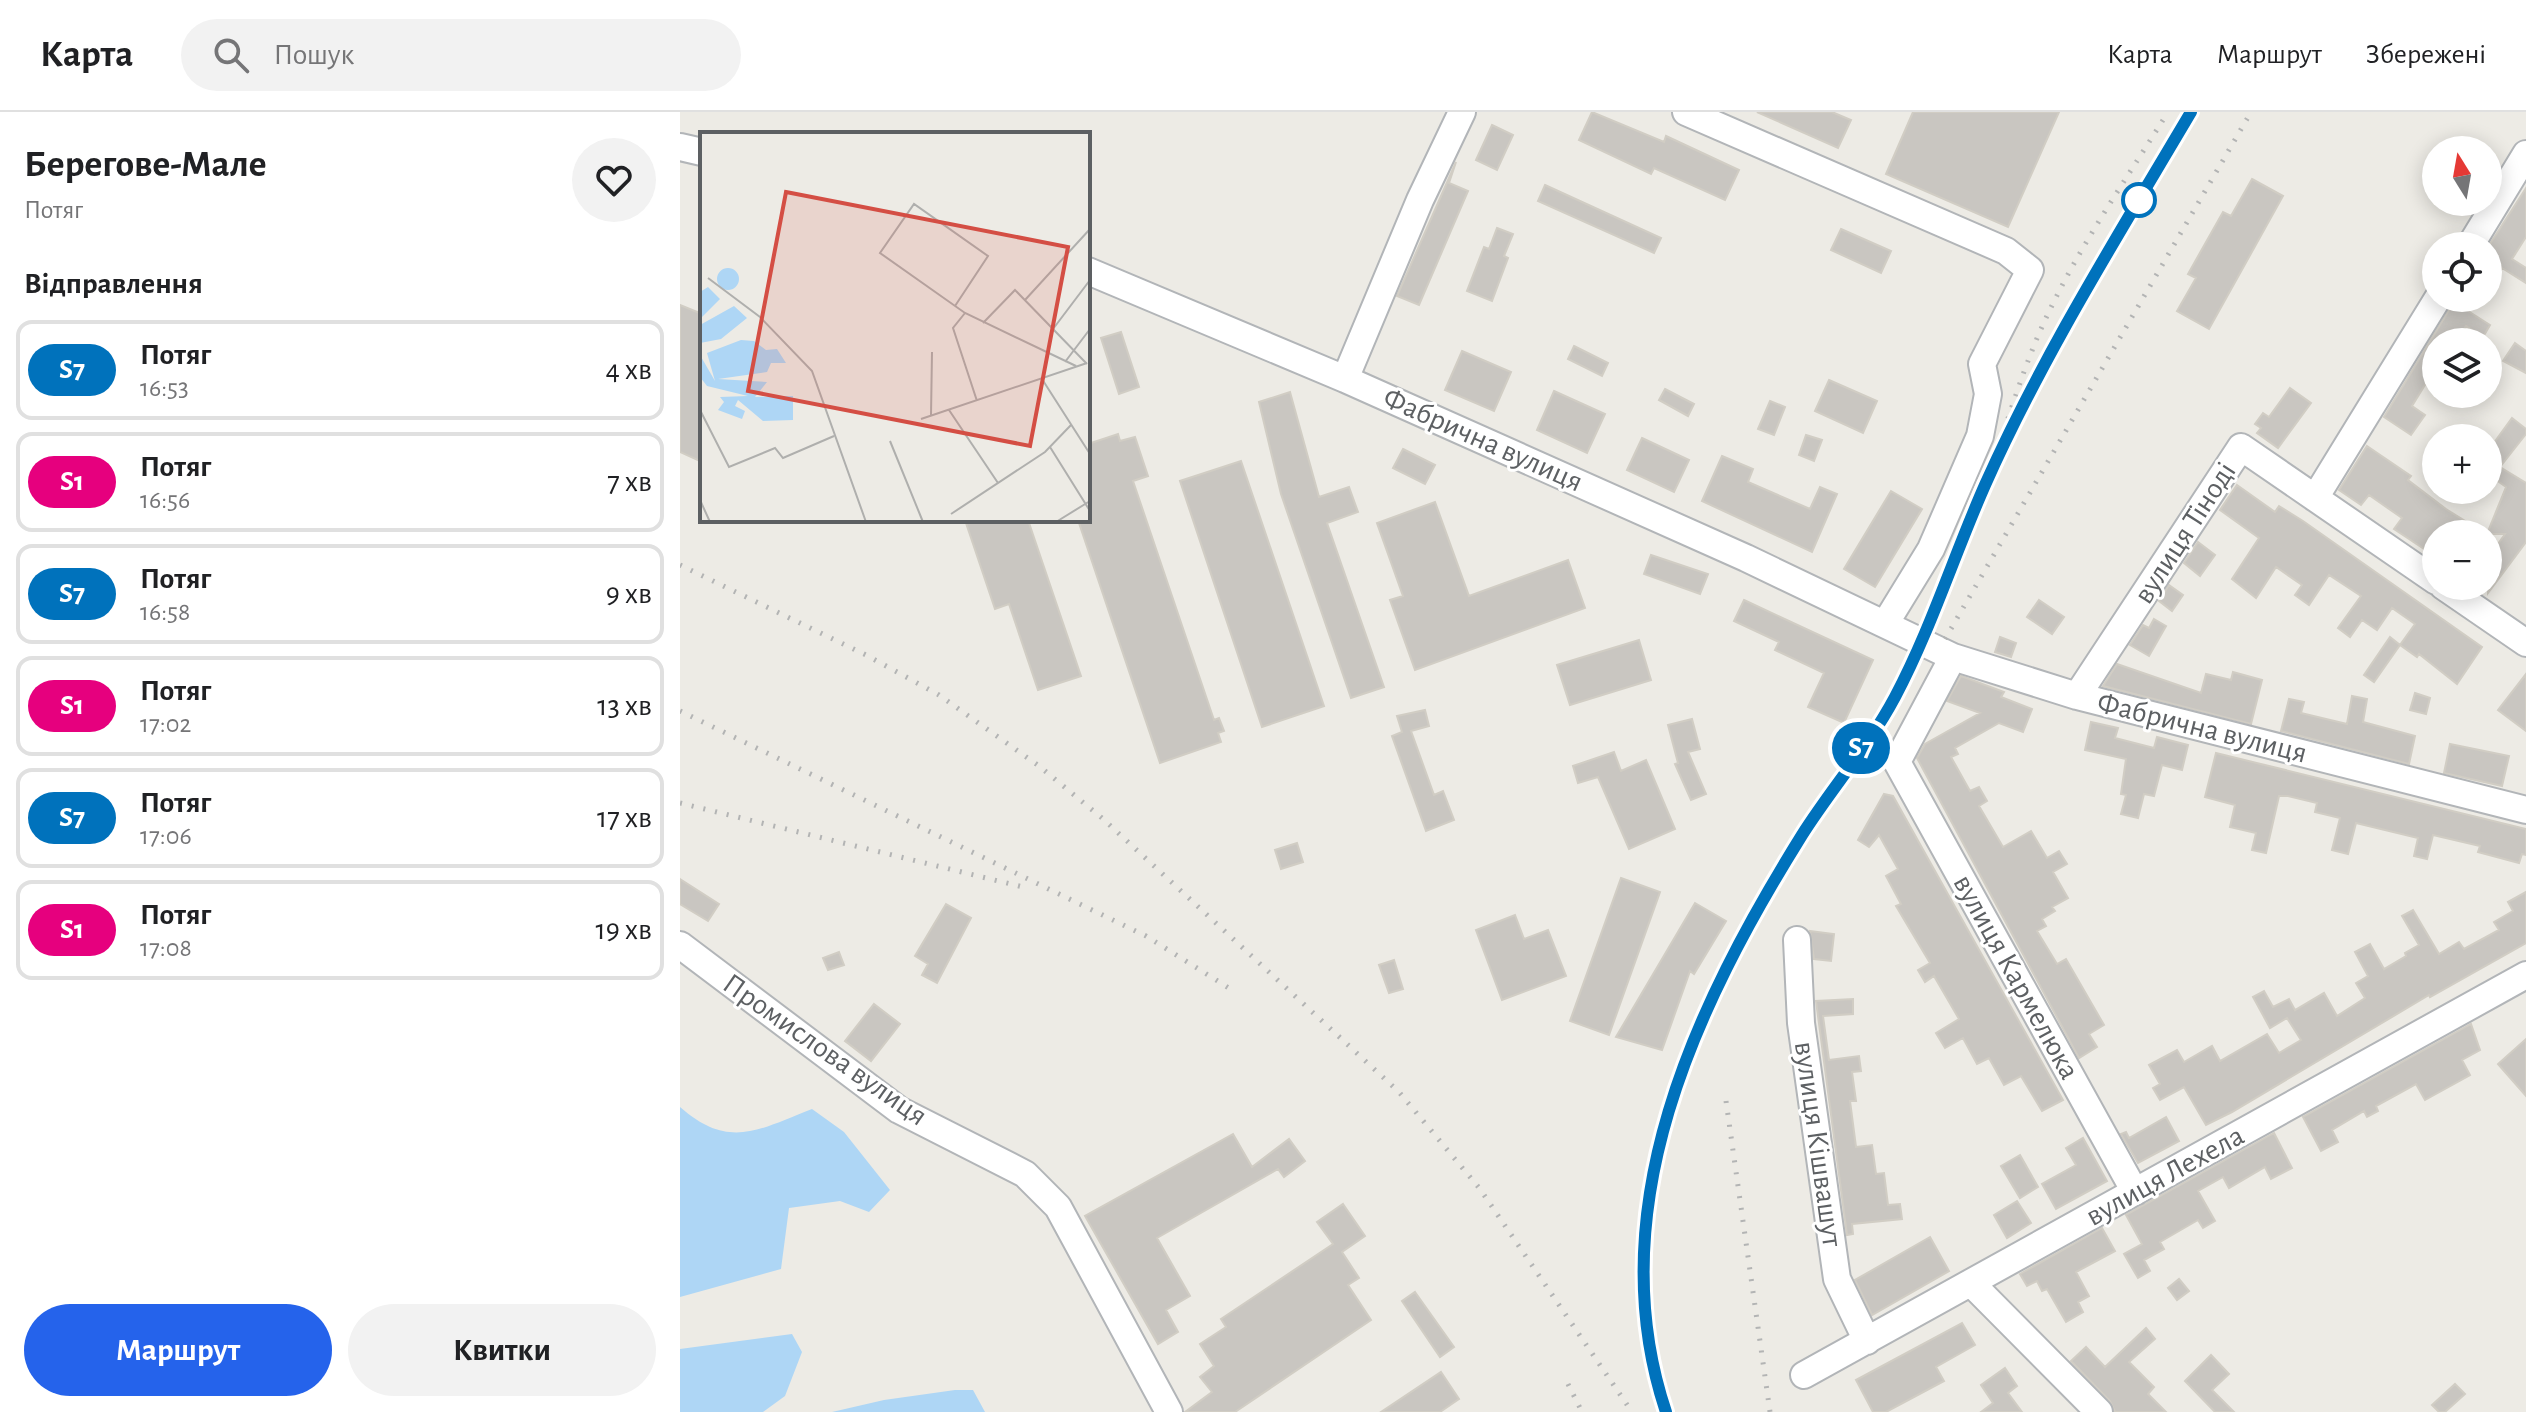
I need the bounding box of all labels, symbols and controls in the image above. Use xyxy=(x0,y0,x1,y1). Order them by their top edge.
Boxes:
search box xyxy=(181,19,741,91)
icon: search xyxy=(209,33,253,77)
text: Карта xyxy=(40,36,133,74)
text: Пошук xyxy=(273,40,354,70)
text: Карта xyxy=(2107,41,2173,69)
text: Маршрут xyxy=(2217,41,2322,69)
text: Збережені xyxy=(2366,41,2486,69)
inset map xyxy=(700,132,1090,522)
north arrow xyxy=(2422,136,2502,216)
map controls xyxy=(2422,136,2502,600)
button: heart xyxy=(572,138,656,222)
text: Берегове-Мале xyxy=(24,146,267,184)
unlabelled marker xyxy=(2122,183,2156,217)
text: Потяг xyxy=(24,197,83,223)
button: locate xyxy=(2422,232,2502,312)
text: Відправлення xyxy=(24,269,203,299)
button: layers xyxy=(2422,328,2502,408)
text: Потяг xyxy=(140,340,211,370)
text: 4 хв xyxy=(605,355,652,385)
text: S7 xyxy=(59,356,85,384)
text: 16:53 xyxy=(140,375,189,401)
street label: Фабрична вулиця xyxy=(1379,383,1587,497)
button: + xyxy=(2422,424,2502,504)
text: Потяг xyxy=(140,452,211,482)
street label: вулиця Тіноді xyxy=(2128,457,2242,609)
text: 7 хв xyxy=(607,467,652,497)
text: S1 xyxy=(60,468,84,496)
text: 16:56 xyxy=(140,487,190,513)
button: − xyxy=(2422,520,2502,600)
text: Потяг xyxy=(140,564,211,594)
text: 9 хв xyxy=(606,579,652,609)
text: S7 xyxy=(59,580,85,608)
text: 16:58 xyxy=(140,599,190,625)
text: Потяг xyxy=(140,676,211,706)
street label: Фабрична вулиця xyxy=(2094,687,2310,769)
text: 13 хв xyxy=(597,691,652,721)
text: S1 xyxy=(60,692,84,720)
text: 17:02 xyxy=(140,711,191,737)
line badge: S7 xyxy=(1825,722,1897,774)
text: S7 xyxy=(1848,734,1874,762)
text: Потяг xyxy=(140,788,211,818)
text: 17 хв xyxy=(597,803,652,833)
text: S7 xyxy=(59,804,85,832)
text: 17:06 xyxy=(140,823,192,849)
street label: вулиця Кармелюка xyxy=(1947,870,2085,1084)
text: Потяг xyxy=(140,900,211,930)
text: 19 хв xyxy=(595,915,652,945)
text: S1 xyxy=(60,916,84,944)
text: 17:08 xyxy=(140,935,192,961)
street label: Промислова вулиця xyxy=(717,968,933,1132)
street label: вулиця Кішвашут xyxy=(1789,1039,1847,1249)
street label: вулиця Лехела xyxy=(2081,1120,2249,1232)
button: Маршрут xyxy=(24,1304,332,1396)
button: Квитки xyxy=(348,1304,656,1396)

